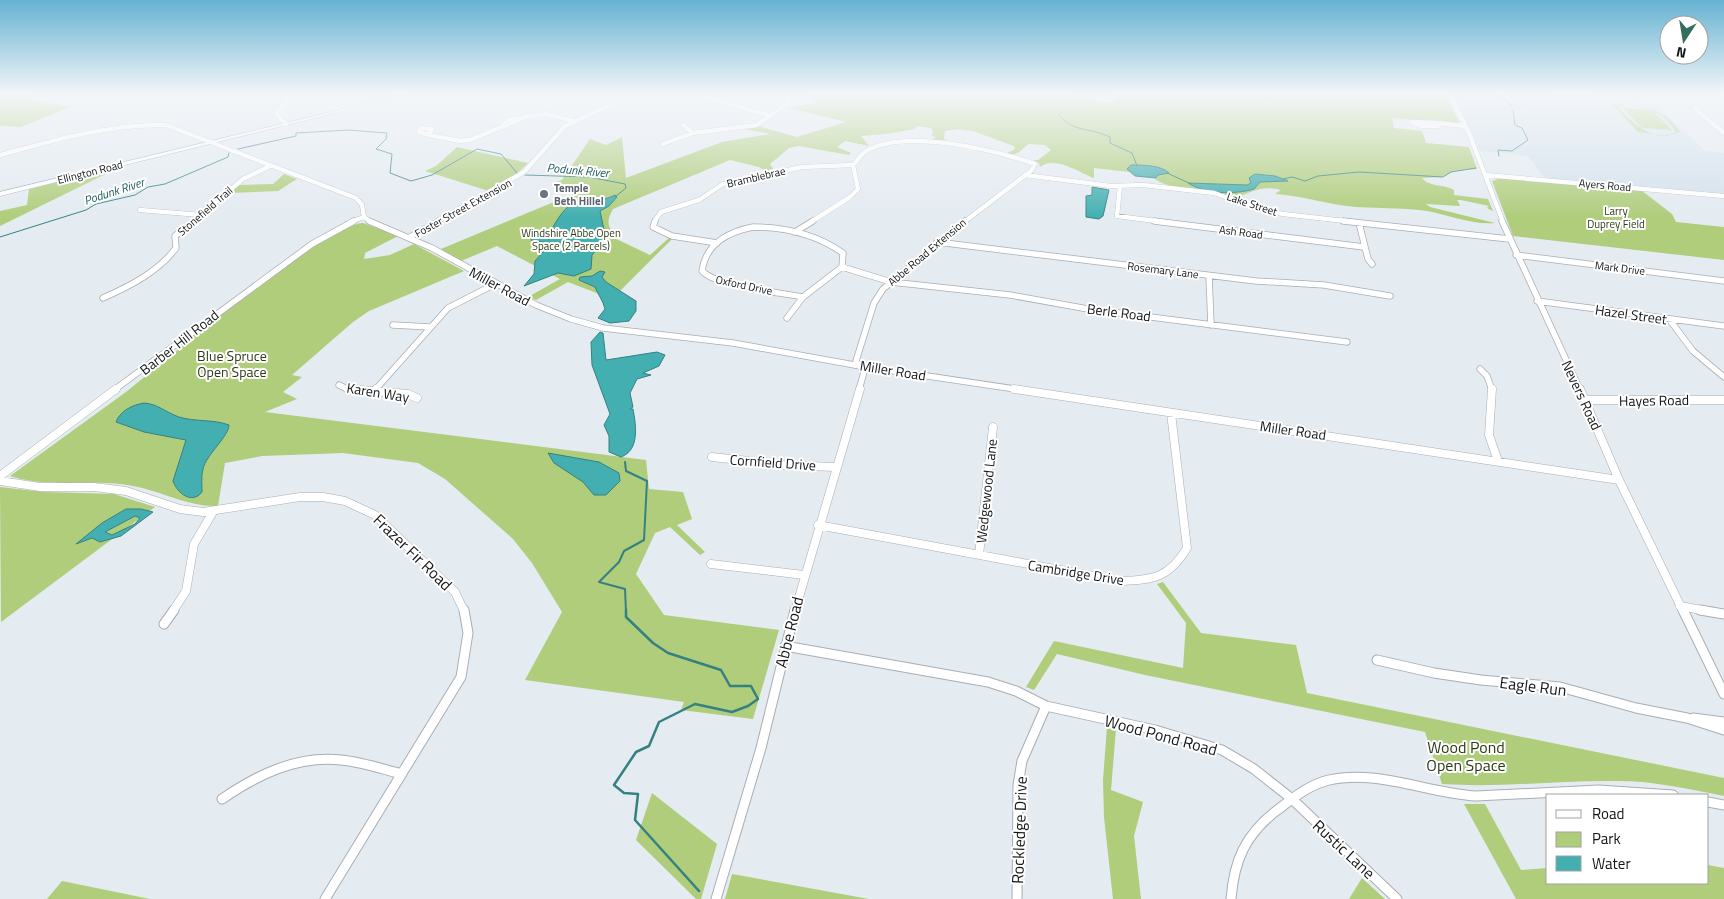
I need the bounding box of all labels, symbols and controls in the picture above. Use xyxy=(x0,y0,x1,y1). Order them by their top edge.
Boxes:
north arrow xyxy=(1659,15,1709,65)
text: N xyxy=(1674,42,1688,64)
street label: Ellington Road xyxy=(56,156,125,188)
water label: Podunk River xyxy=(546,158,612,182)
street label: Bramblebrae xyxy=(725,162,787,192)
water label: Podunk River xyxy=(81,172,149,210)
street label: Foster Street Extension xyxy=(412,175,514,241)
street label: Ayers Road xyxy=(1578,175,1632,195)
place label: Temple Beth Hillel xyxy=(554,180,604,209)
street label: Stonefield Trail xyxy=(174,182,236,240)
marker: Temple Beth Hillel xyxy=(538,188,550,200)
street label: Lake Street xyxy=(1225,188,1279,220)
park label: Larry Duprey Field xyxy=(1587,203,1645,232)
street label: Abbe Road Extension xyxy=(884,214,970,290)
street label: Ash Road xyxy=(1218,221,1264,243)
park label: Windshire Abbe Open Space (2 Parcels) xyxy=(521,225,621,254)
street label: Mark Drive xyxy=(1594,257,1646,279)
street label: Rosemary Lane xyxy=(1126,258,1200,282)
street label: Miller Road xyxy=(466,261,534,311)
street label: Oxford Drive xyxy=(714,271,774,299)
street label: Berle Road xyxy=(1086,298,1152,326)
street label: Hazel Street xyxy=(1594,299,1668,329)
street label: Barber Hill Road xyxy=(135,304,223,380)
park label: Blue Spruce Open Space xyxy=(197,345,267,382)
street label: Miller Road xyxy=(858,354,928,386)
street label: Nevers Road xyxy=(1557,357,1607,433)
street label: Karen Way xyxy=(345,377,411,407)
street label: Hayes Road xyxy=(1619,389,1689,411)
street label: Miller Road xyxy=(1259,415,1327,445)
street label: Wedgewood Lane xyxy=(970,438,1002,544)
street label: Cornfield Drive xyxy=(729,449,817,475)
street label: Frazer Fir Road xyxy=(368,508,458,596)
street label: Cambridge Drive xyxy=(1026,554,1126,590)
street label: Abbe Road xyxy=(769,594,809,670)
street label: Eagle Run xyxy=(1498,670,1568,702)
street label: Wood Pond Road xyxy=(1102,708,1220,762)
park label: Wood Pond Open Space xyxy=(1426,735,1506,777)
street label: Rockledge Drive xyxy=(1005,776,1033,884)
legend xyxy=(1546,794,1709,884)
text: Road xyxy=(1592,802,1624,825)
street label: Rustic Lane xyxy=(1307,814,1381,884)
text: Park xyxy=(1592,827,1621,850)
text: Water xyxy=(1592,852,1631,875)

